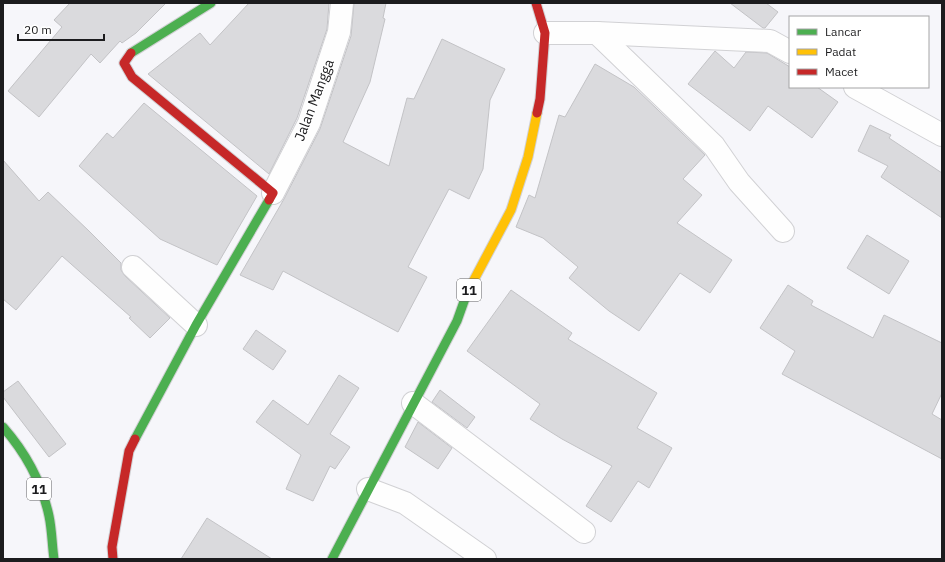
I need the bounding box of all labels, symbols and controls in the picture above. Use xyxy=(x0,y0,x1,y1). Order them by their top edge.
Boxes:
scale bar xyxy=(18,16,104,42)
legend xyxy=(789,16,929,88)
text: 20 m xyxy=(24,22,52,37)
text: Lancar xyxy=(825,24,862,39)
text: Padat xyxy=(825,44,856,59)
street label: Jalan Mangga xyxy=(290,56,338,143)
text: Macet xyxy=(825,64,858,79)
road number: 11 xyxy=(457,279,481,301)
road number: 11 xyxy=(27,478,51,500)

